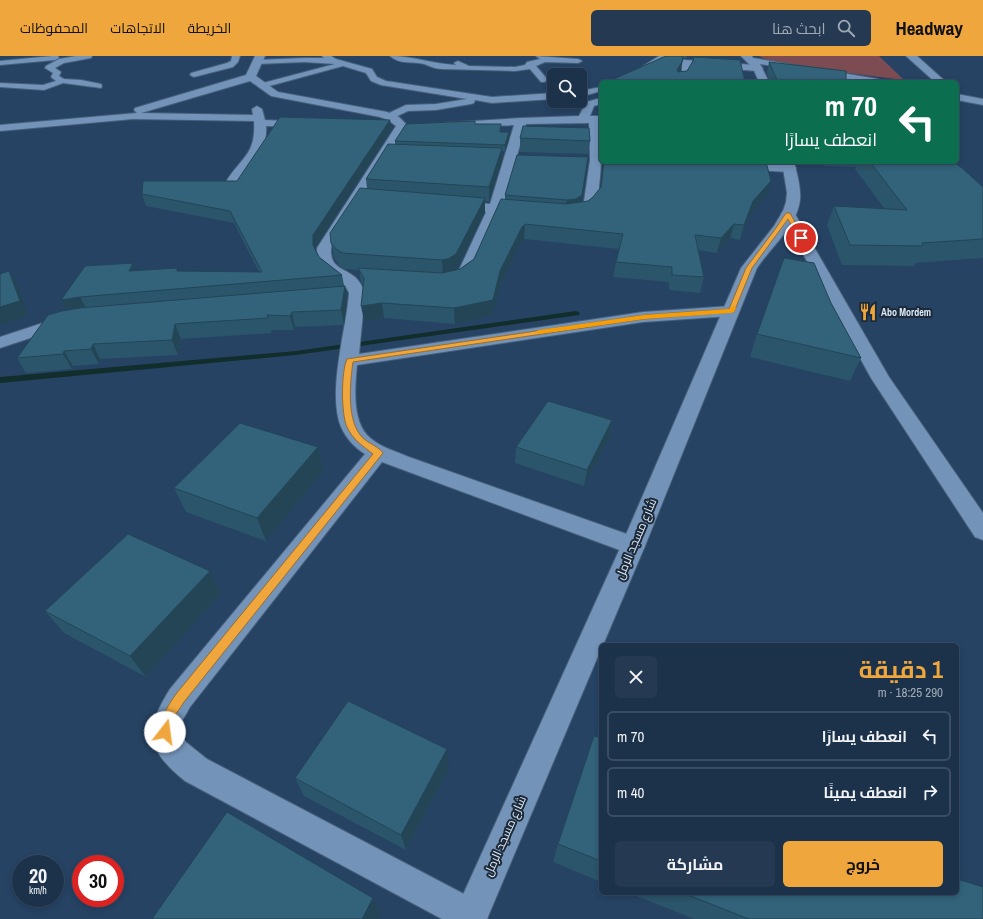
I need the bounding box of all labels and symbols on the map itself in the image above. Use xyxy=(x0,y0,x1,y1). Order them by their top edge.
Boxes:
pin xyxy=(784,221,818,255)
restaurant icon: Abo Mordem xyxy=(858,302,878,322)
place label: Abo Mordem xyxy=(881,306,931,319)
street label: شارع مسجد الرمل xyxy=(612,496,660,582)
position arrow xyxy=(144,711,186,753)
street label: شارع مسجد الرمل xyxy=(480,793,530,879)
speed limit sign: 30 xyxy=(72,855,124,907)

